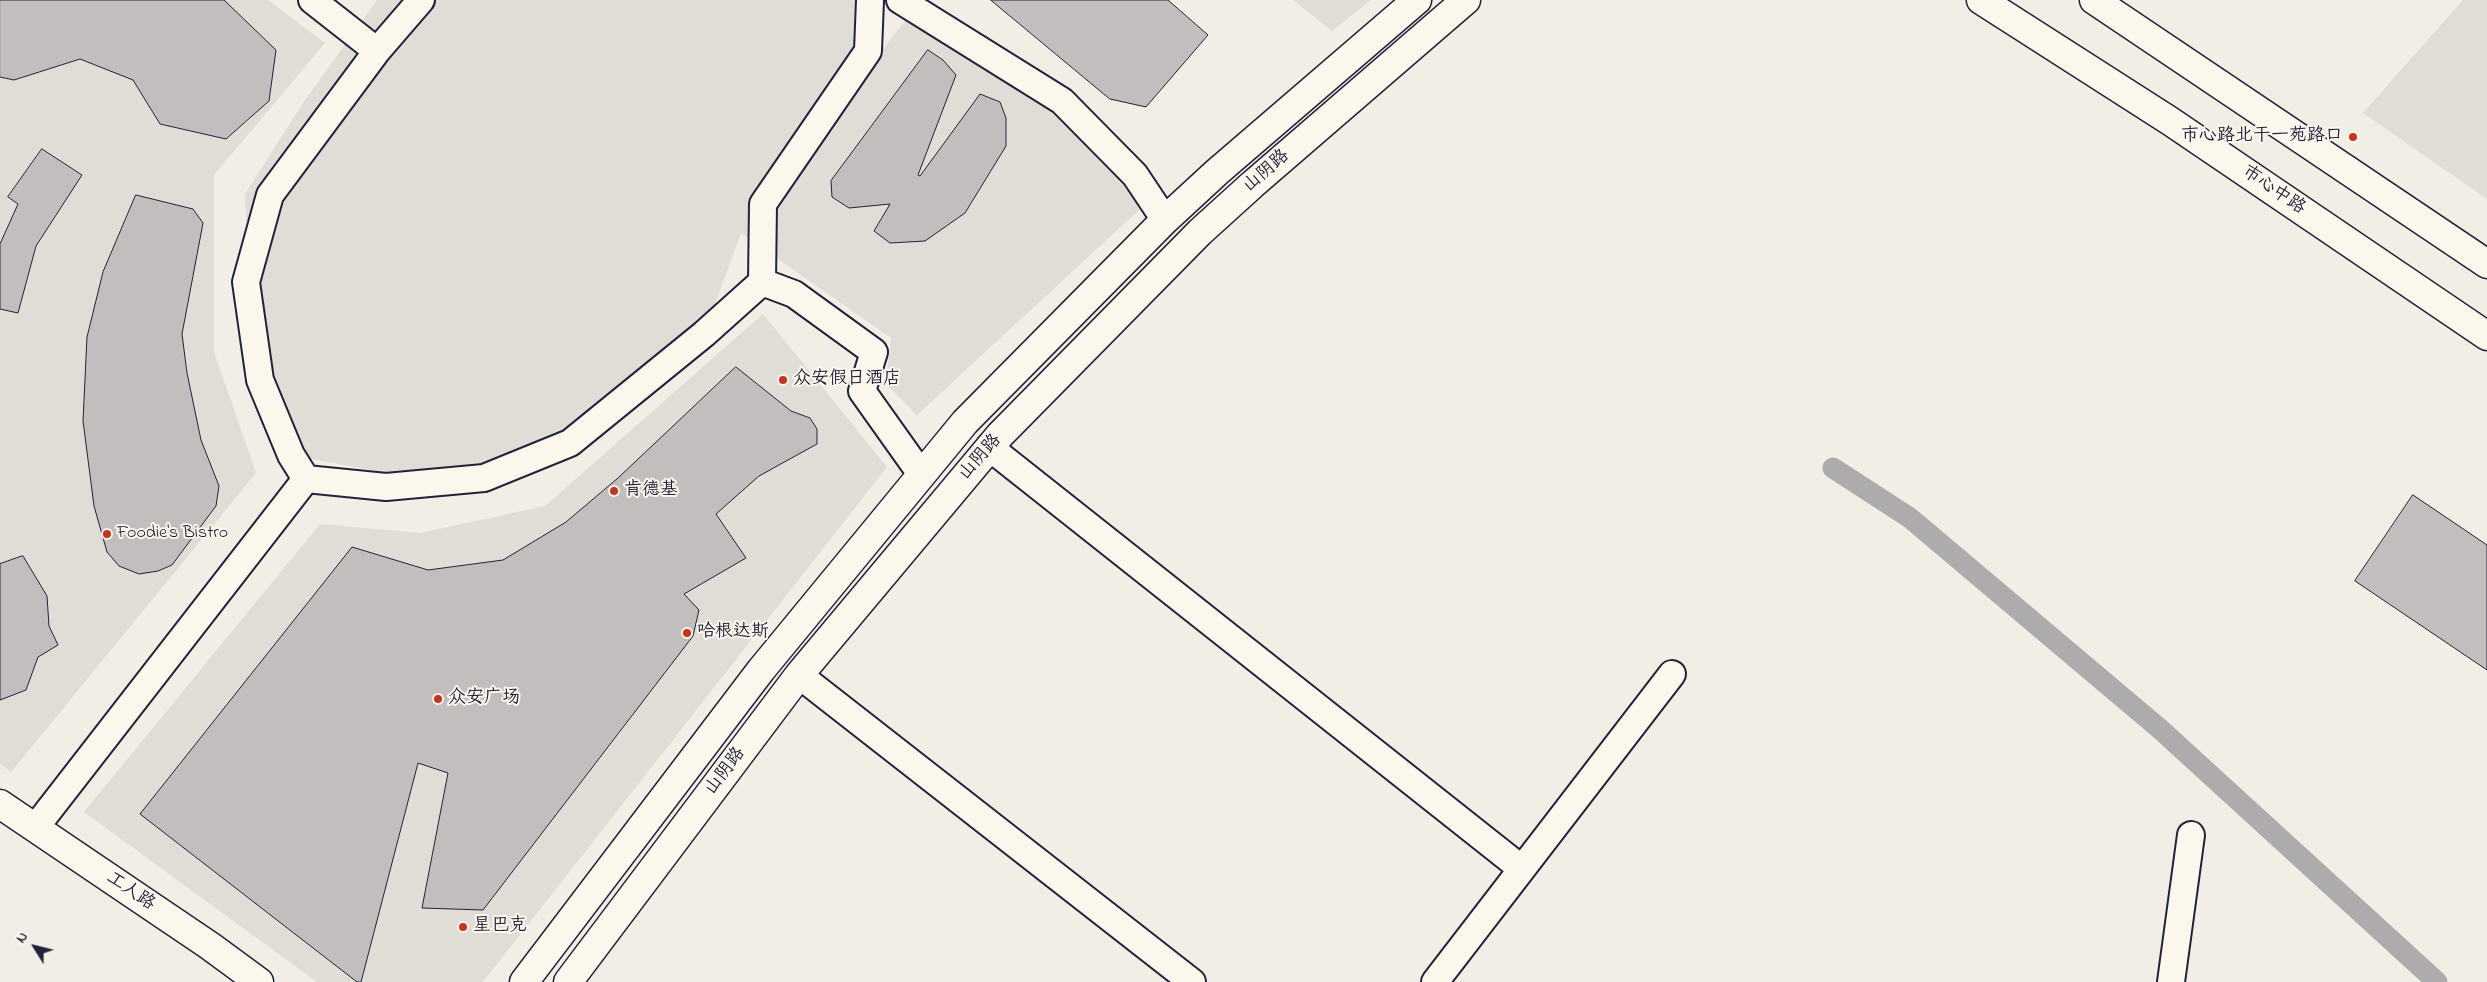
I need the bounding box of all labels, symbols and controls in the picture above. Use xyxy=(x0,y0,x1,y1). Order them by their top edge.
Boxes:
place label: 市心路北干一苑路口 xyxy=(2181,126,2343,148)
marker: 市心路北干一苑路口 xyxy=(2347,131,2359,143)
street label: 山阴路 xyxy=(1240,146,1294,198)
street label: 市心中路 xyxy=(2237,162,2309,220)
place label: 众安假日酒店 xyxy=(793,369,901,391)
marker: 众安假日酒店 xyxy=(777,374,789,386)
street label: 山阴路 xyxy=(955,431,1007,485)
place label: 肯德基 xyxy=(624,480,678,502)
marker: 肯德基 xyxy=(608,485,620,497)
place label: Foodie's Bistro xyxy=(117,523,228,545)
marker: Foodie's Bistro xyxy=(101,528,113,540)
place label: 哈根达斯 xyxy=(697,622,769,644)
marker: 哈根达斯 xyxy=(681,627,693,639)
place label: 众安广场 xyxy=(448,688,520,710)
marker: 众安广场 xyxy=(432,693,444,705)
street label: 山阴路 xyxy=(701,744,751,800)
street label: 工人路 xyxy=(102,868,158,916)
place label: 星巴克 xyxy=(473,916,527,938)
marker: 星巴克 xyxy=(457,921,469,933)
north arrow xyxy=(10,922,60,972)
text: N xyxy=(11,928,34,948)

